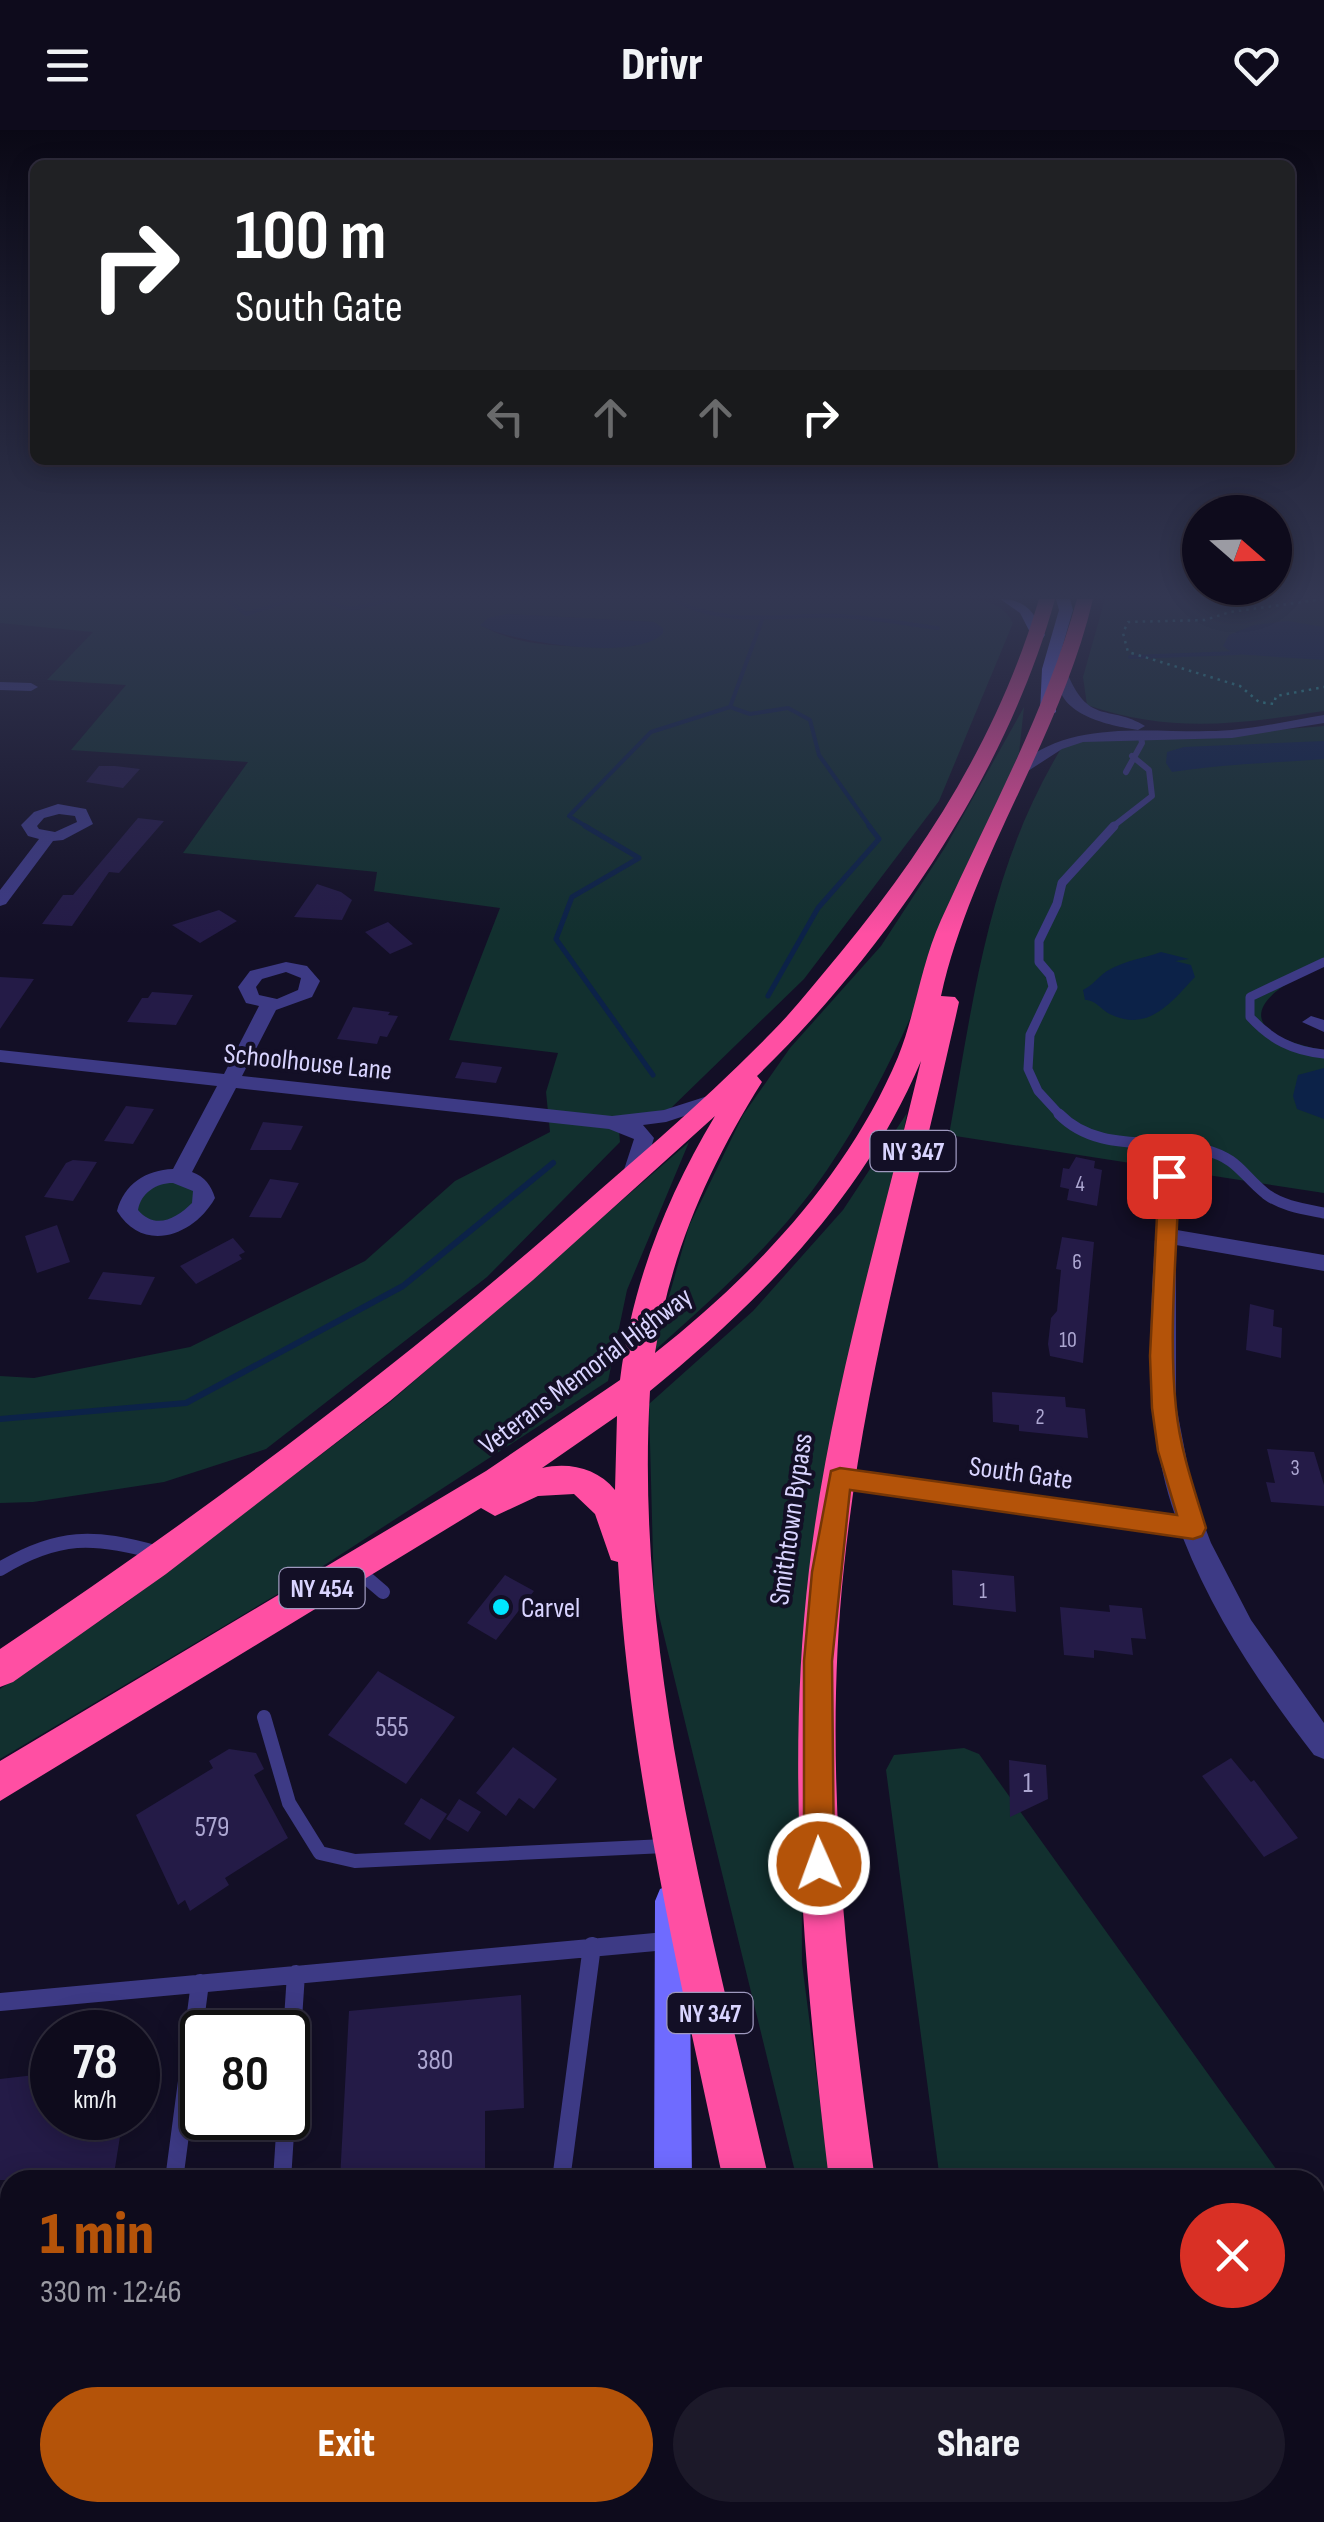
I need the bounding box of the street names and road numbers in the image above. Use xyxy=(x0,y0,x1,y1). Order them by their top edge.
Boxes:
street label: Schoolhouse Lane xyxy=(222,1037,394,1088)
road number: NY 347 xyxy=(870,1131,956,1171)
street label: Veterans Memorial Highway xyxy=(473,1280,699,1462)
street label: Smithtown Bypass xyxy=(763,1431,820,1607)
street label: South Gate xyxy=(967,1450,1075,1497)
road number: NY 454 xyxy=(280,1568,364,1608)
road number: NY 347 xyxy=(668,1993,752,2033)

